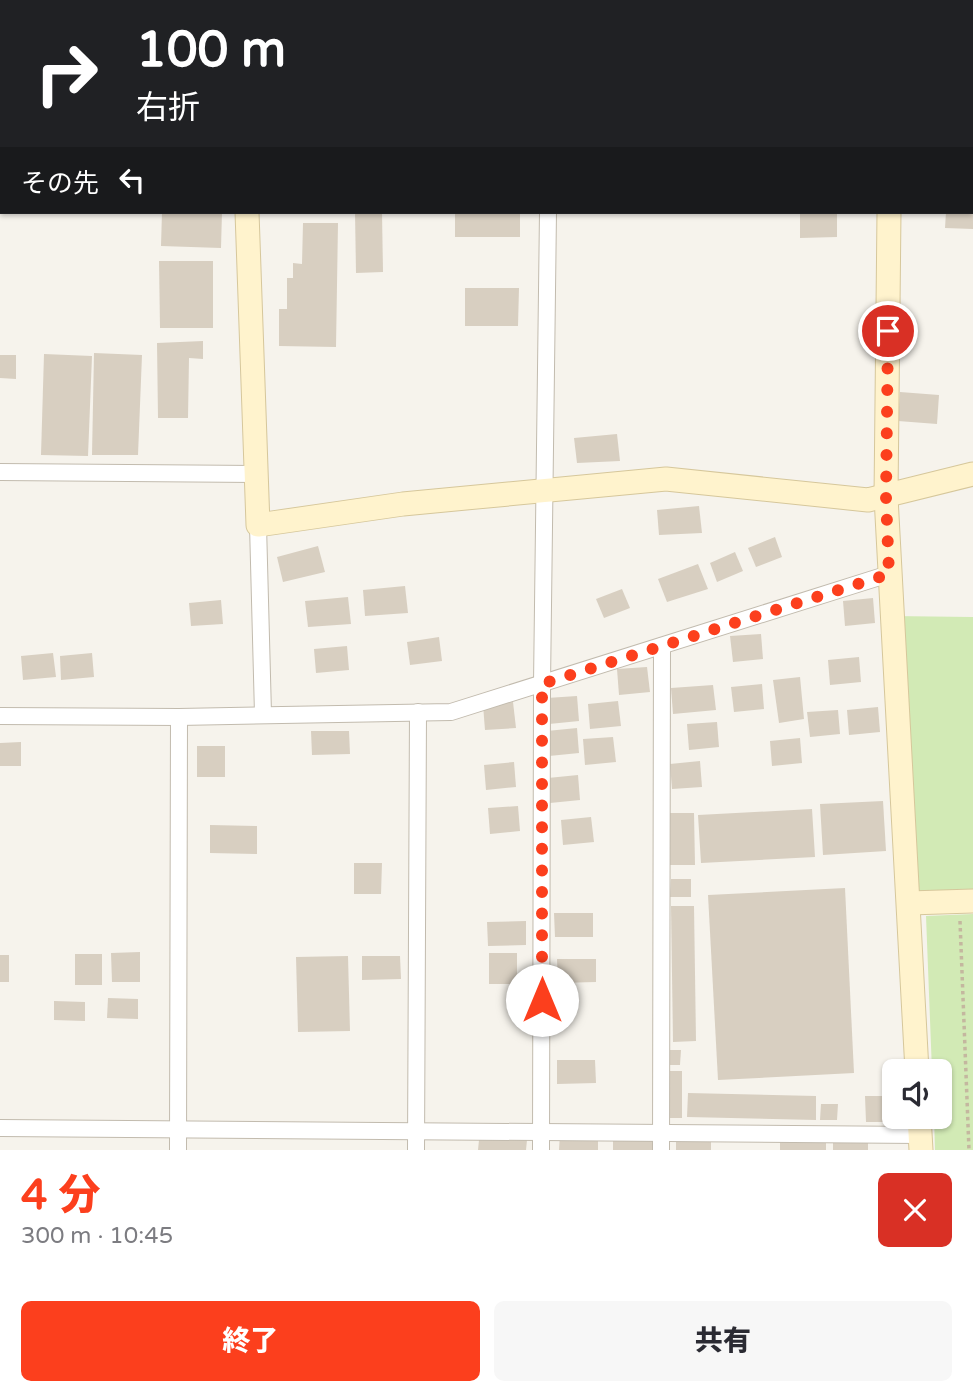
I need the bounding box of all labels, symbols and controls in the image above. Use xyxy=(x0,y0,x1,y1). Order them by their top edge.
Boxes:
text: 100 m xyxy=(136,21,286,80)
icon: right xyxy=(21,28,112,119)
text: 右折 xyxy=(136,89,200,127)
icon: left xyxy=(113,161,151,199)
text: その先 xyxy=(21,168,99,199)
pin xyxy=(858,301,918,361)
icon: arrive xyxy=(869,312,907,350)
position arrow xyxy=(505,963,579,1037)
map controls xyxy=(882,1059,952,1129)
button: sound xyxy=(882,1059,952,1129)
text: 4 分 xyxy=(21,1170,100,1221)
button: close xyxy=(878,1173,952,1247)
text: 300 m · 10:45 xyxy=(21,1222,173,1250)
button: 終了 xyxy=(21,1301,480,1381)
button: 共有 xyxy=(494,1301,952,1381)

